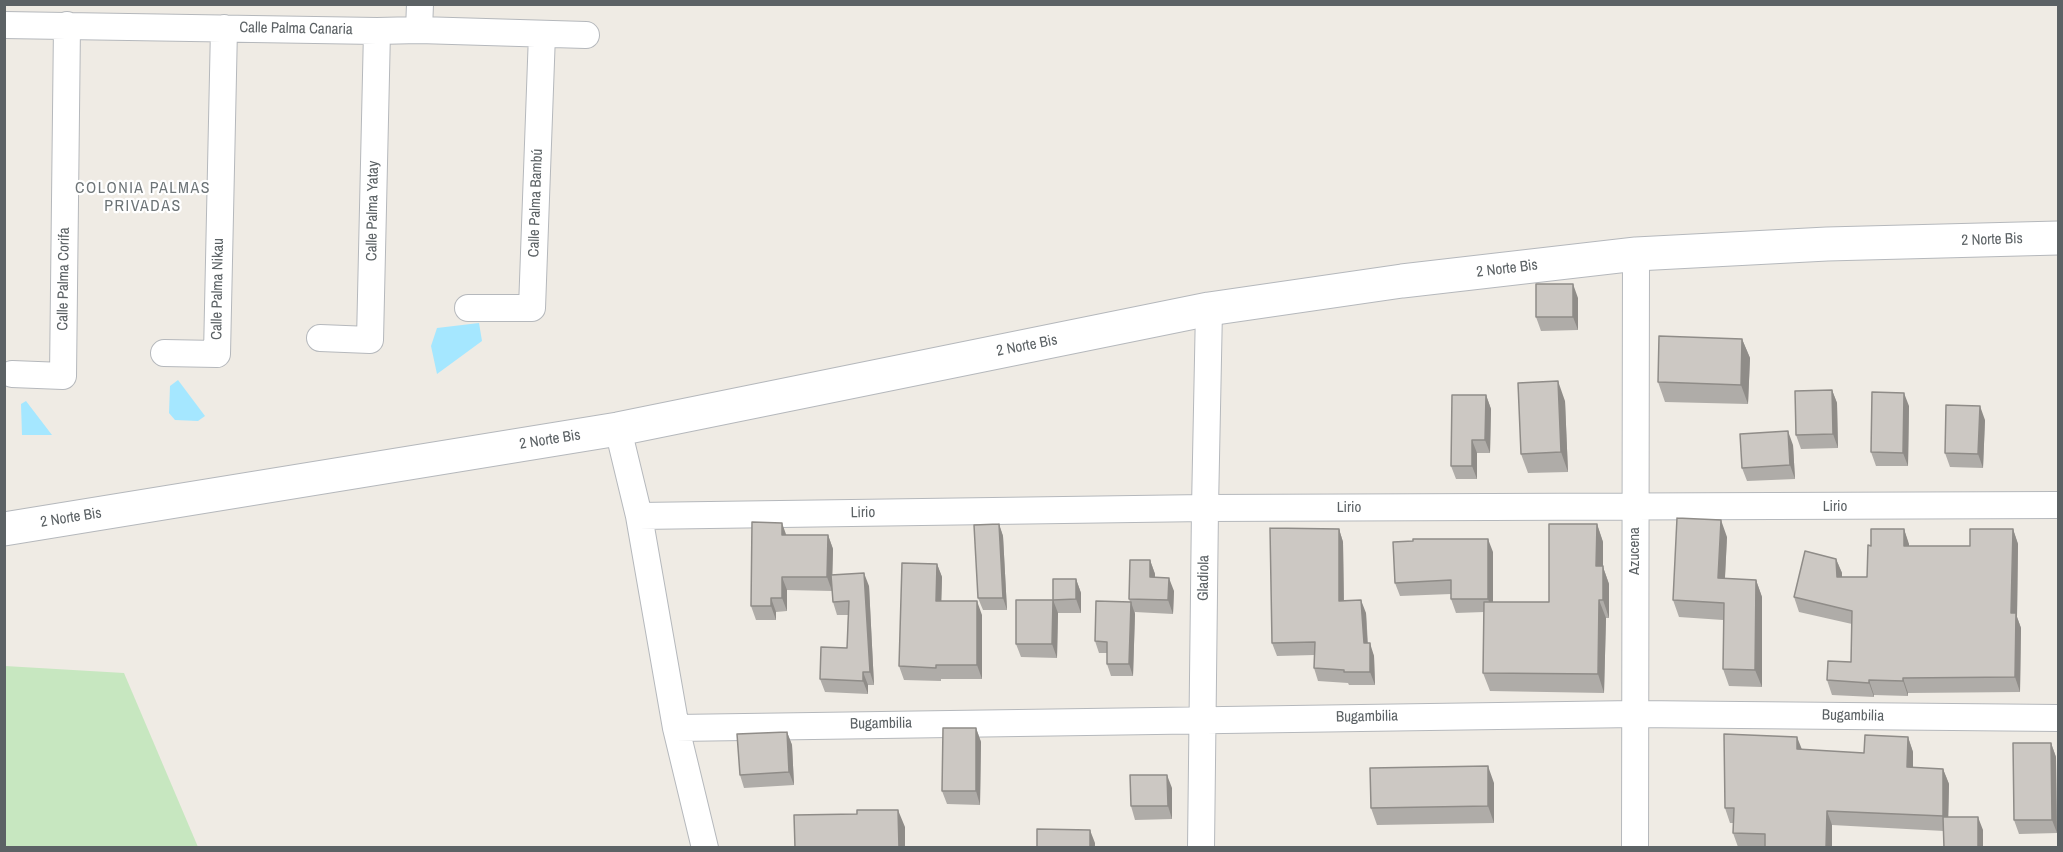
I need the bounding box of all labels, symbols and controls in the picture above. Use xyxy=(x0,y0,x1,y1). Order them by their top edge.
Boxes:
street label: Calle Palma Canaria xyxy=(239,19,353,39)
street label: Calle Palma Bambú xyxy=(525,148,547,258)
street label: Calle Palma Yatay xyxy=(363,161,383,261)
district label: COLONIA PALMAS PRIVADAS xyxy=(75,179,211,217)
street label: Calle Palma Corifa xyxy=(54,227,74,331)
street label: 2 Norte Bis xyxy=(1961,230,2023,250)
street label: Calle Palma Nikau xyxy=(208,238,228,340)
street label: 2 Norte Bis xyxy=(1475,256,1539,282)
street label: 2 Norte Bis xyxy=(995,331,1059,361)
street label: 2 Norte Bis xyxy=(518,426,582,454)
street label: Lirio xyxy=(1823,498,1847,516)
street label: Lirio xyxy=(1337,499,1361,517)
street label: 2 Norte Bis xyxy=(39,504,103,532)
street label: Lirio xyxy=(851,504,875,522)
street label: Azucena xyxy=(1626,527,1644,575)
street label: Gladiola xyxy=(1195,555,1213,601)
street label: Bugambilia xyxy=(1822,706,1884,726)
street label: Bugambilia xyxy=(1336,707,1398,727)
street label: Bugambilia xyxy=(850,714,912,734)

